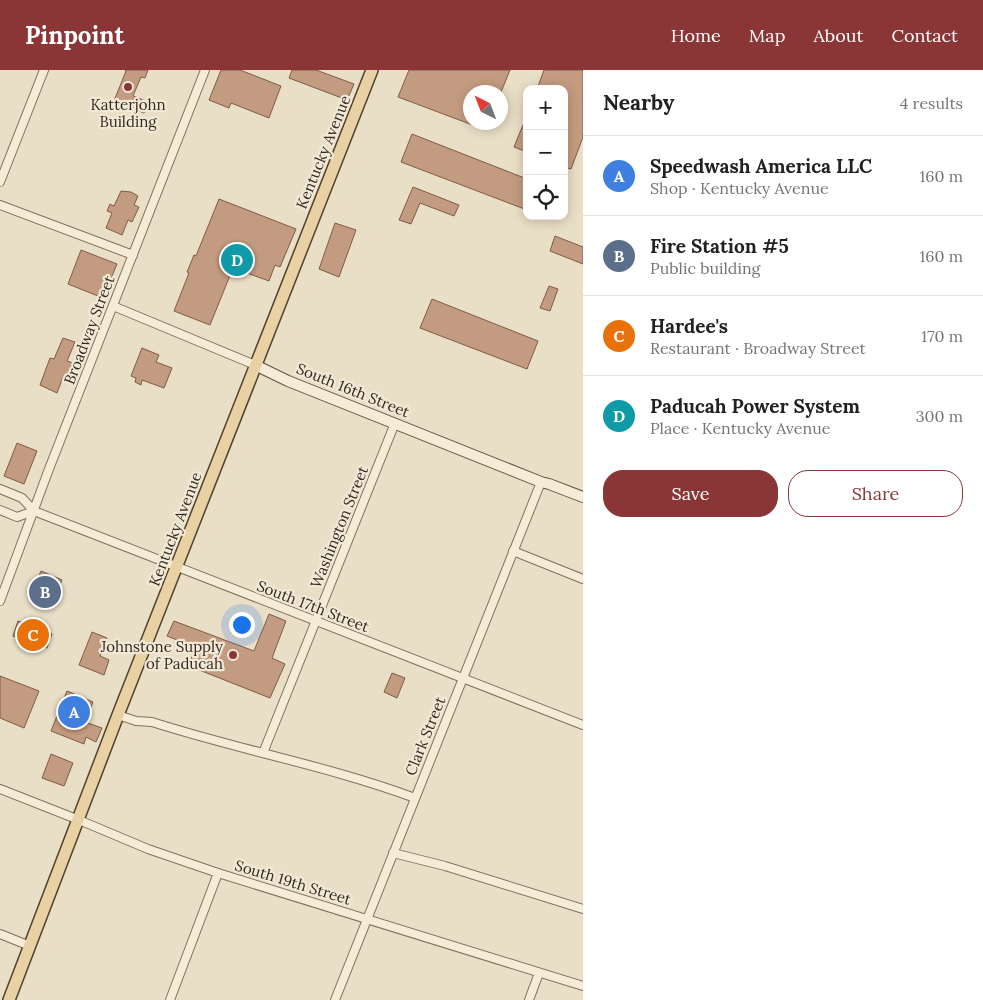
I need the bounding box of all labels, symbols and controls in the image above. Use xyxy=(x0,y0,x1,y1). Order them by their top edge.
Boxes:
text: Pinpoint xyxy=(25,20,124,51)
text: Home xyxy=(671,24,721,47)
text: Map xyxy=(749,24,785,47)
text: About xyxy=(813,24,863,47)
text: Contact xyxy=(891,24,958,47)
marker: Katterjohn Building xyxy=(122,81,134,93)
north arrow xyxy=(463,85,508,130)
map controls xyxy=(523,85,568,220)
button: + xyxy=(523,85,568,130)
text: Nearby xyxy=(603,89,674,116)
street label: Kentucky Avenue xyxy=(292,92,354,212)
text: 4 results xyxy=(900,93,963,113)
place label: Katterjohn Building xyxy=(90,95,166,131)
button: − xyxy=(523,130,568,175)
text: Speedwash America LLC xyxy=(650,154,872,178)
text: A xyxy=(614,166,624,186)
text: 160 m xyxy=(919,166,963,186)
button: locate xyxy=(523,175,568,220)
text: Shop · Kentucky Avenue xyxy=(650,178,829,198)
text: Fire Station #5 xyxy=(650,234,789,258)
pin: D xyxy=(221,241,253,279)
text: B xyxy=(614,246,624,266)
text: 160 m xyxy=(919,246,963,266)
text: Public building xyxy=(650,258,760,278)
street label: Broadway Street xyxy=(60,273,119,387)
text: Hardee's xyxy=(650,314,728,338)
text: C xyxy=(613,326,625,346)
text: 170 m xyxy=(921,326,963,346)
text: Restaurant · Broadway Street xyxy=(650,338,866,358)
street label: South 16th Street xyxy=(294,359,413,421)
text: Paducah Power System xyxy=(650,394,860,418)
text: D xyxy=(613,406,625,426)
text: 300 m xyxy=(916,406,963,426)
text: Place · Kentucky Avenue xyxy=(650,418,830,438)
street label: Washington Street xyxy=(306,463,372,591)
street label: Kentucky Avenue xyxy=(145,469,205,589)
button: Save xyxy=(603,470,778,517)
button: Share xyxy=(788,470,963,517)
pin: B xyxy=(29,573,61,611)
street label: South 17th Street xyxy=(254,576,372,636)
your location xyxy=(229,612,255,638)
pin: C xyxy=(17,616,49,654)
place label: Johnstone Supply of Paducah xyxy=(100,637,223,673)
marker: Johnstone Supply of Paducah xyxy=(227,649,239,661)
pin: A xyxy=(58,693,90,731)
street label: Clark Street xyxy=(401,694,449,778)
street label: South 19th Street xyxy=(233,855,354,909)

